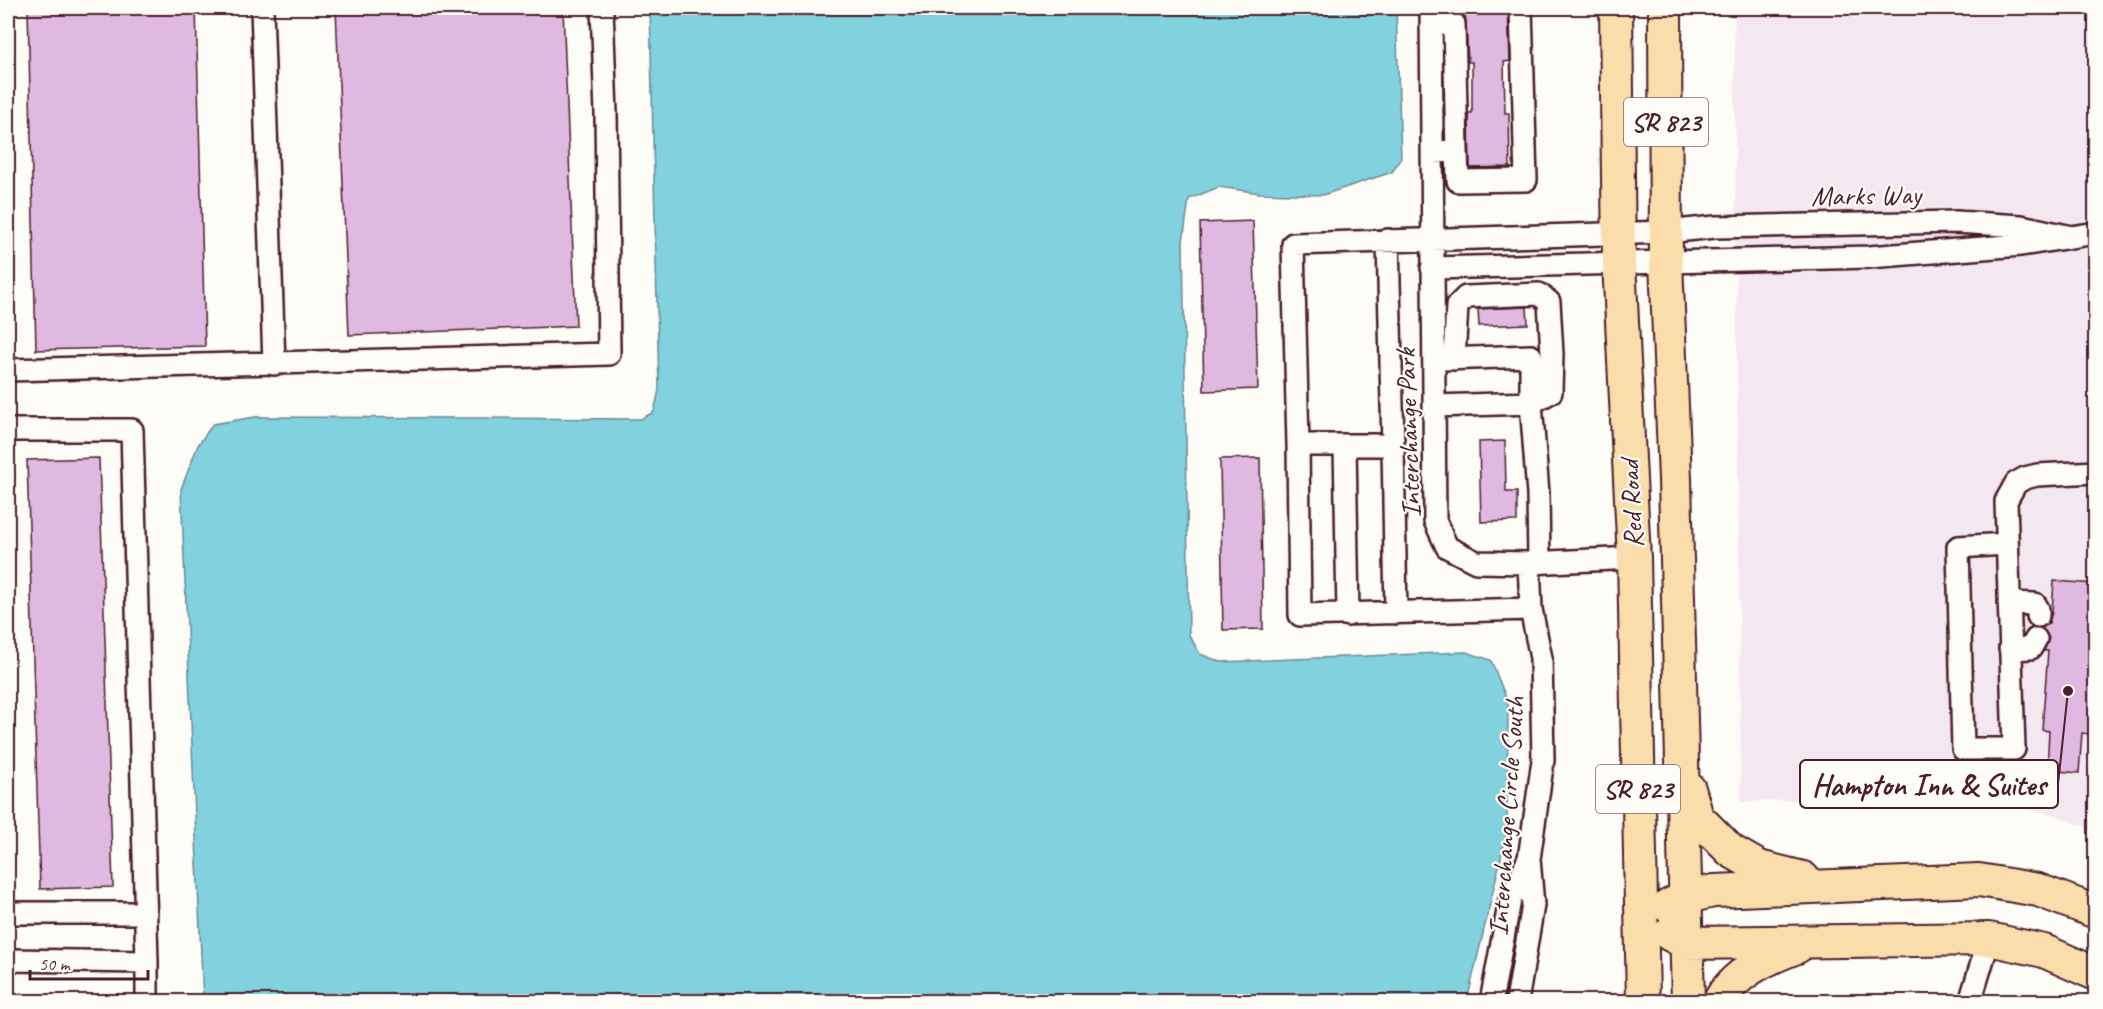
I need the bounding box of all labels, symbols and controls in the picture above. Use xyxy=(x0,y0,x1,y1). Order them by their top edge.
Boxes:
road number: SR 823 xyxy=(1624,98,1708,146)
street label: Marks Way xyxy=(1811,177,1924,213)
street label: Interchange Park xyxy=(1388,346,1428,518)
street label: Red Road xyxy=(1611,455,1651,549)
street label: Interchange Circle South xyxy=(1480,695,1532,937)
callout: Hampton Inn & Suites xyxy=(1800,760,2058,808)
road number: SR 823 xyxy=(1596,765,1680,813)
text: Hampton Inn & Suites xyxy=(1812,766,2049,804)
scale bar xyxy=(30,943,148,981)
text: 50 m xyxy=(39,953,72,975)

